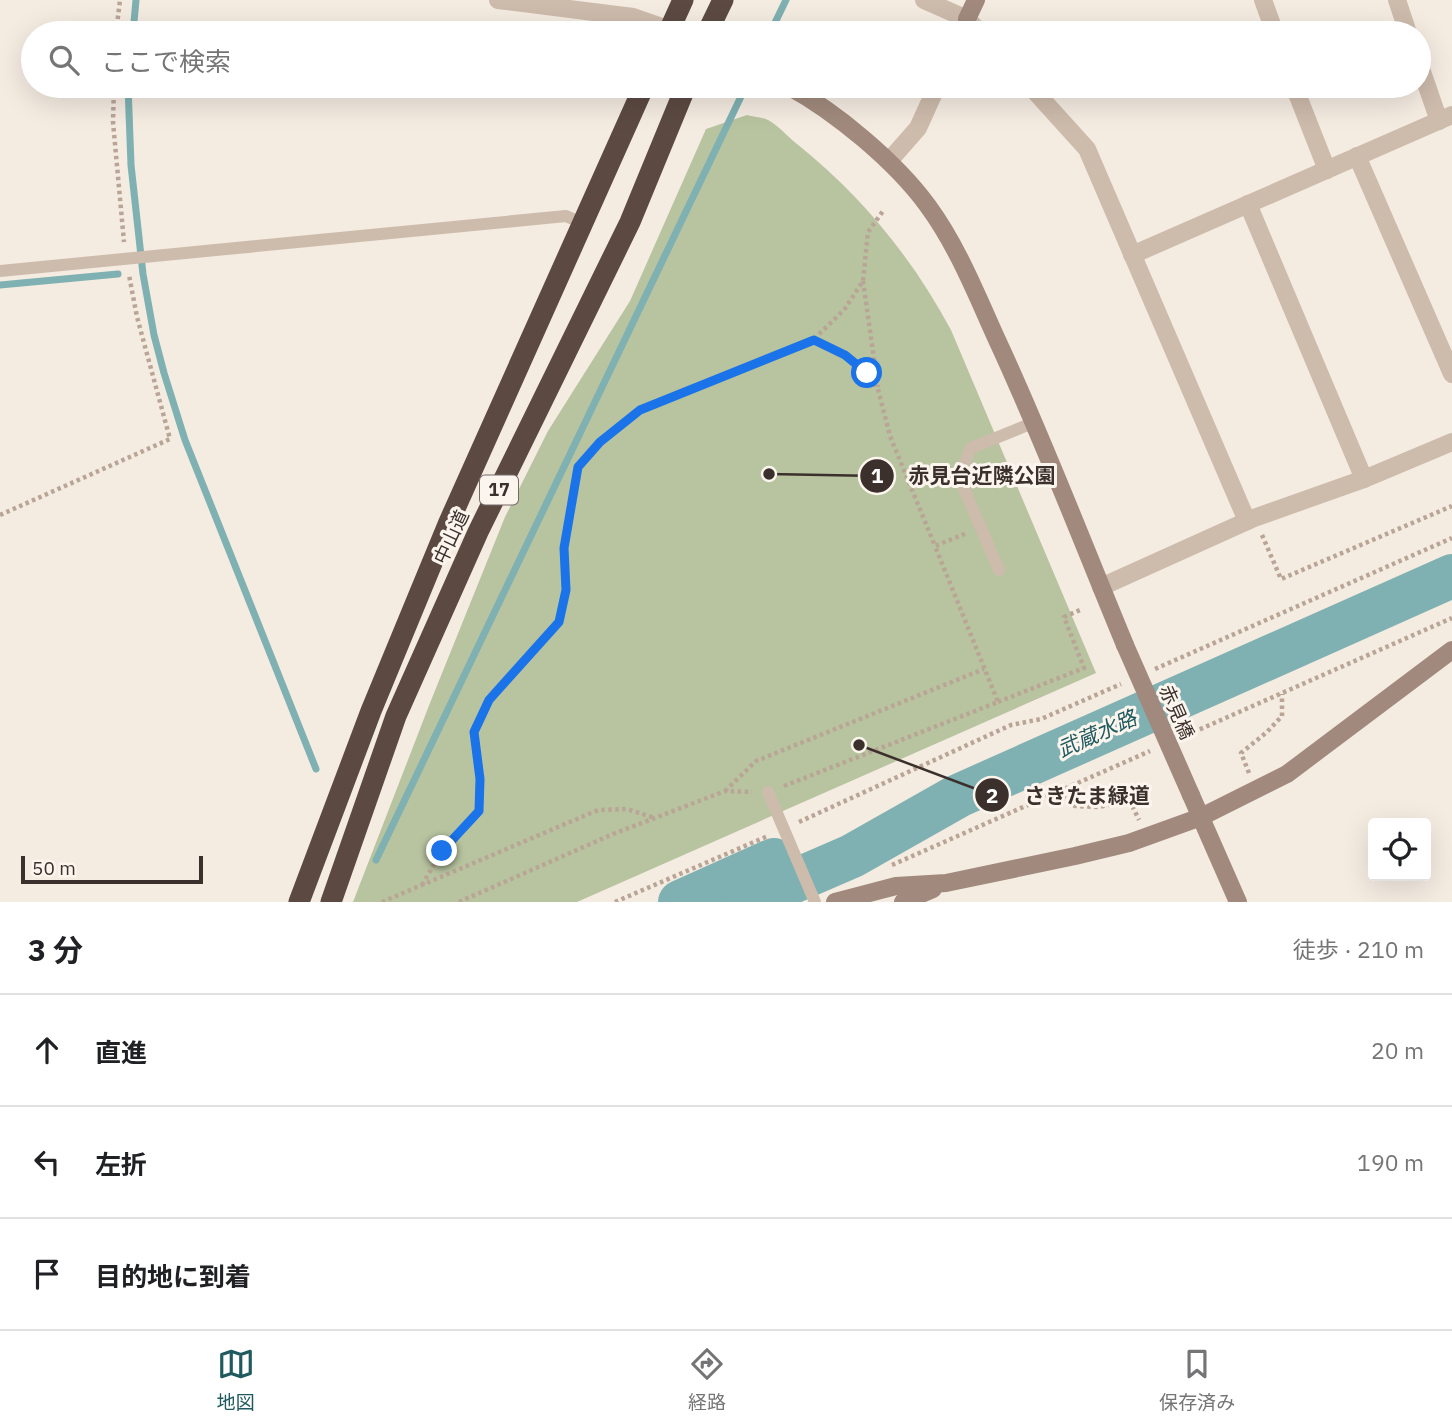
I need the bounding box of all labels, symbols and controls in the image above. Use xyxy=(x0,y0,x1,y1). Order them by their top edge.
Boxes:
search box xyxy=(21,21,1431,98)
icon: search xyxy=(45,41,83,79)
text: ここで検索 xyxy=(101,44,231,78)
route start xyxy=(851,357,882,388)
callout: 赤見台近隣公園 xyxy=(859,455,1069,497)
text: 1 xyxy=(871,461,884,489)
text: 赤見台近隣公園 xyxy=(909,461,1056,489)
road number: 17 xyxy=(480,476,518,504)
street label: 中山道 xyxy=(428,506,474,568)
street label: 赤見橋 xyxy=(1154,681,1200,743)
water label: 武蔵水路 xyxy=(1053,702,1142,763)
callout: さきたま緑道 xyxy=(975,774,1164,816)
text: 2 xyxy=(986,781,998,809)
text: さきたま緑道 xyxy=(1024,781,1150,809)
map controls xyxy=(1368,818,1431,881)
button: locate xyxy=(1368,818,1431,881)
route end xyxy=(426,835,457,866)
scale bar xyxy=(21,853,203,885)
text: 50 m xyxy=(32,856,76,880)
text: 3 分 xyxy=(28,930,83,969)
text: 徒歩 · 210 m xyxy=(1293,934,1424,964)
icon: ahead xyxy=(28,1031,66,1069)
text: 直進 xyxy=(95,1035,147,1069)
text: 20 m xyxy=(1371,1035,1424,1065)
icon: left xyxy=(28,1143,66,1181)
text: 左折 xyxy=(95,1147,147,1181)
text: 190 m xyxy=(1357,1147,1424,1177)
icon: arrive xyxy=(28,1255,66,1293)
text: 目的地に到着 xyxy=(95,1259,251,1293)
tab: 地図 xyxy=(217,1345,255,1414)
tab: 経路 xyxy=(688,1345,726,1414)
tab: 保存済み xyxy=(1159,1345,1235,1414)

